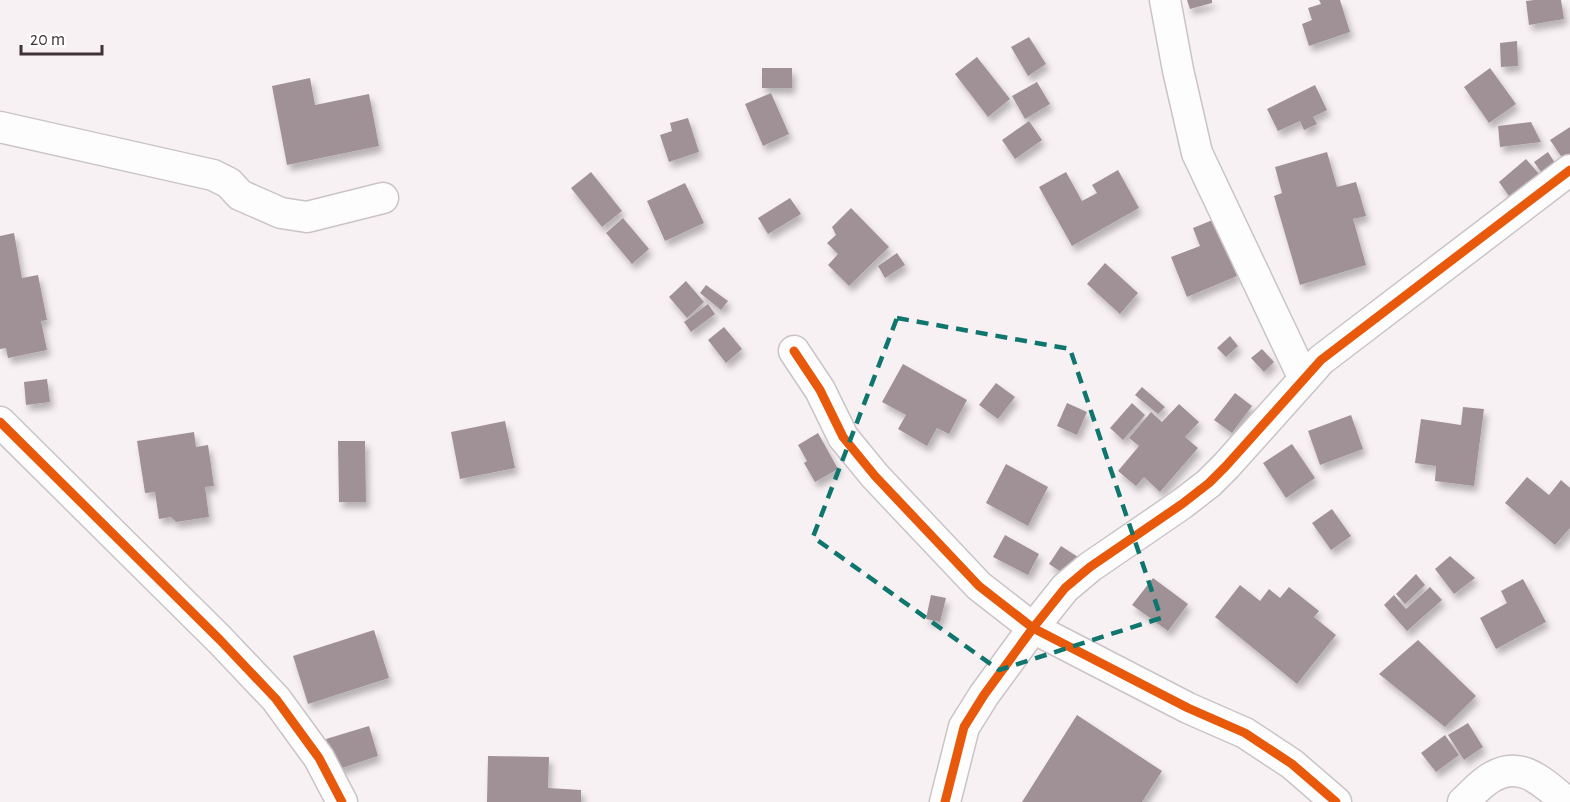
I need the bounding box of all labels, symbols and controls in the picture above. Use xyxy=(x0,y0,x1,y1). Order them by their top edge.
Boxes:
scale bar xyxy=(21,18,102,56)
text: 20 m xyxy=(30,31,65,49)

